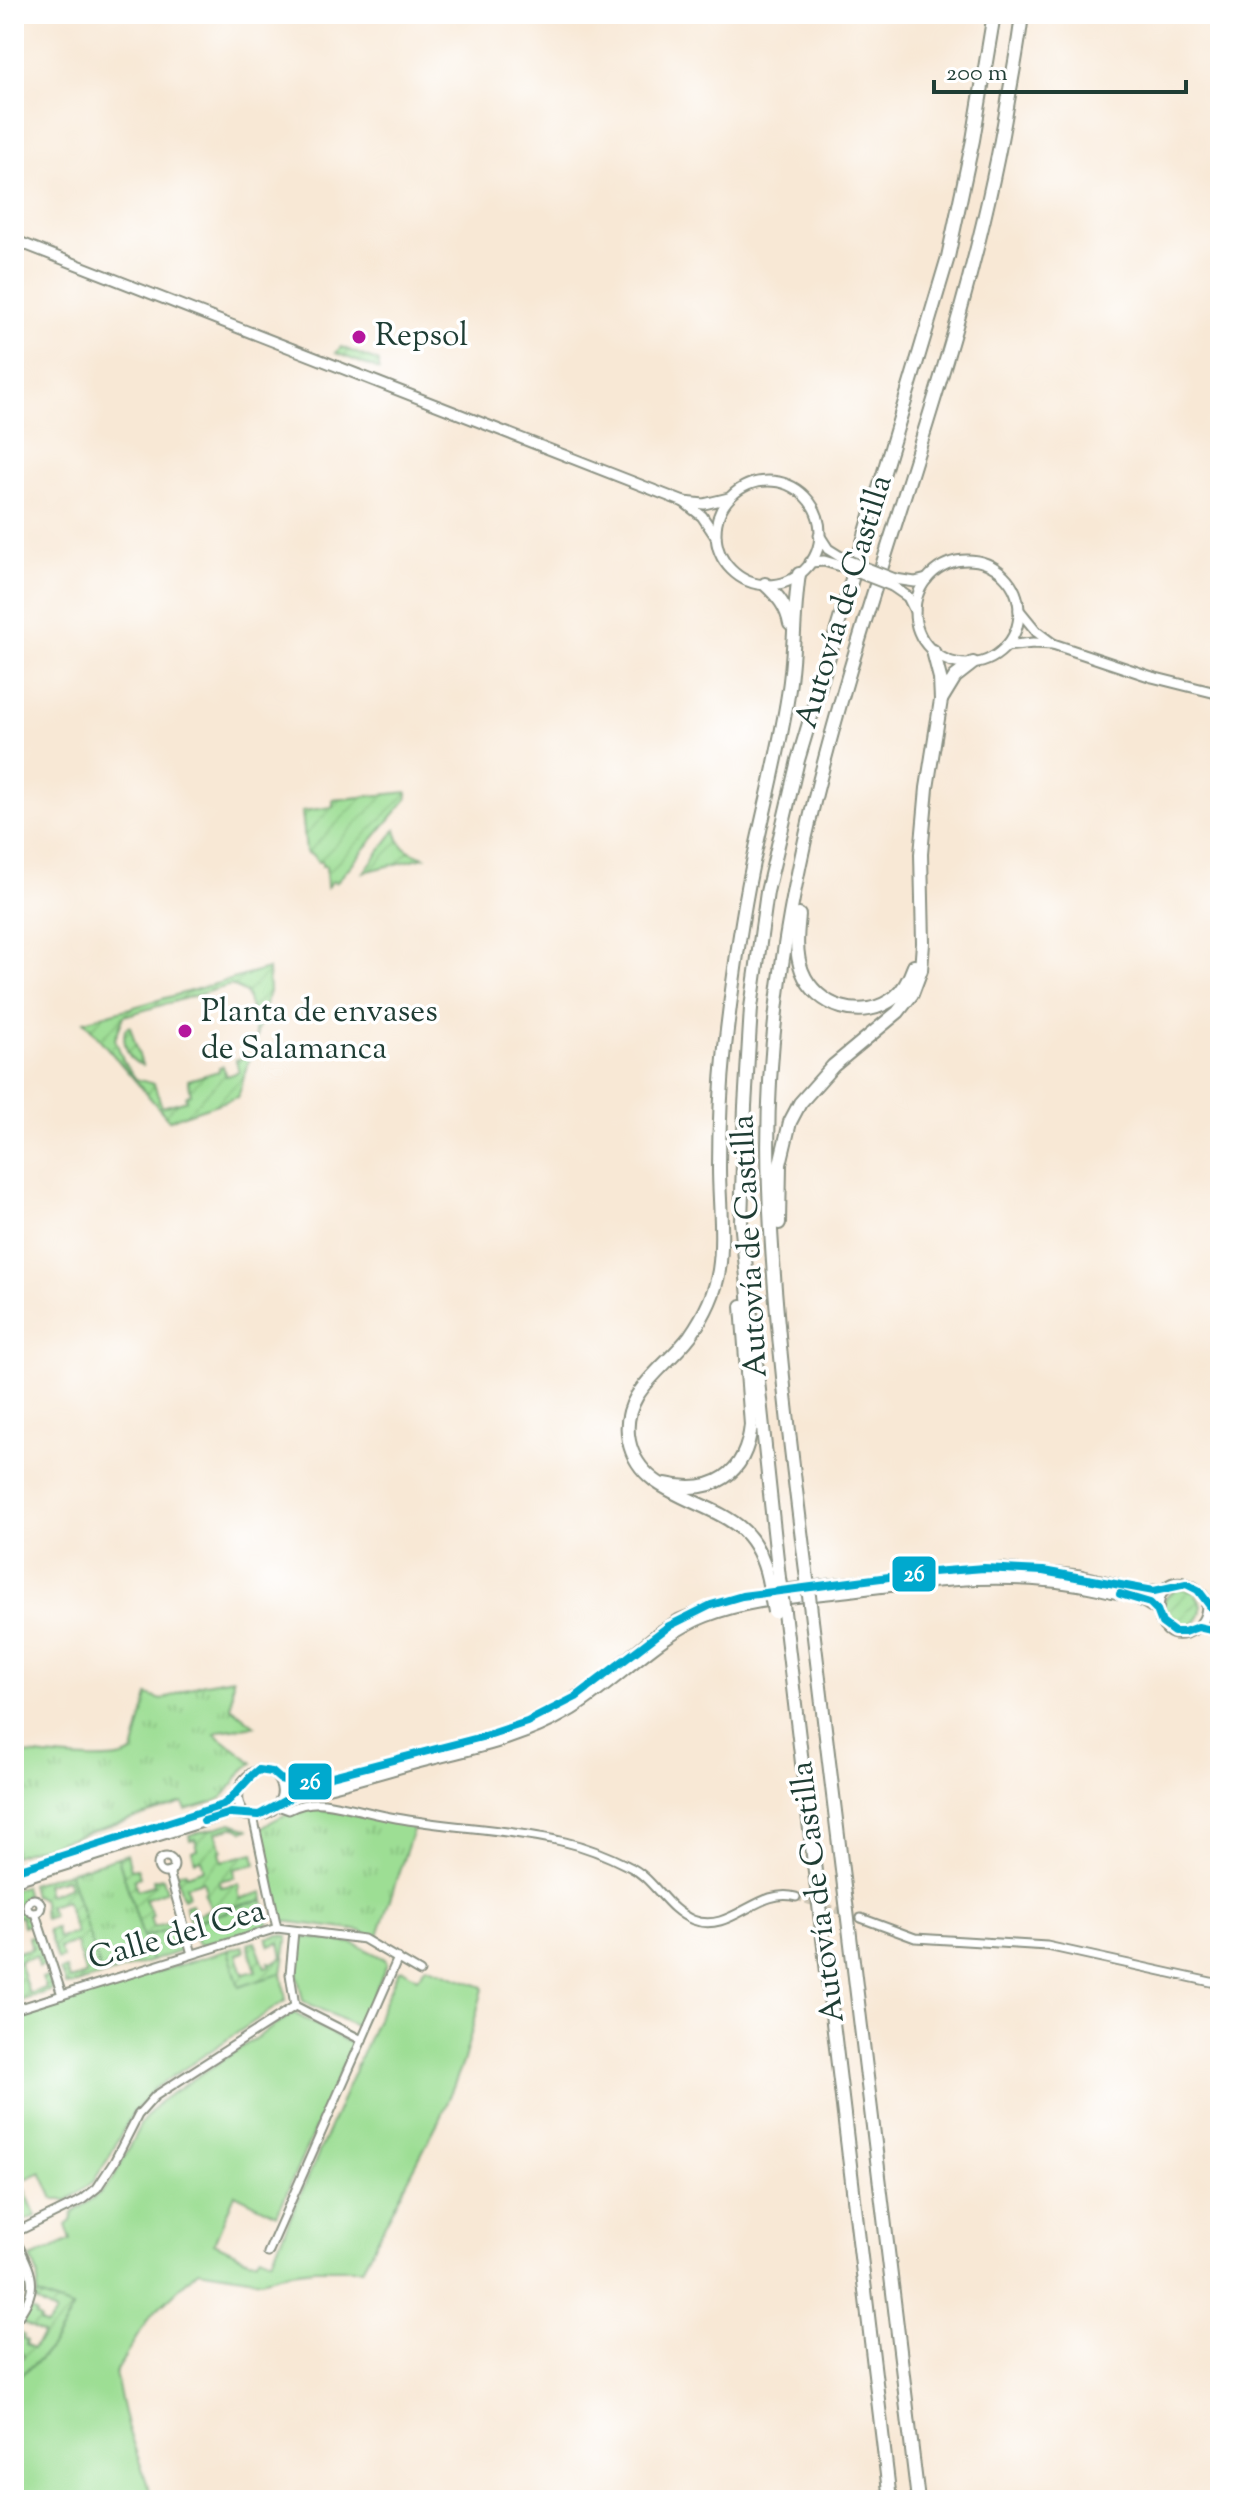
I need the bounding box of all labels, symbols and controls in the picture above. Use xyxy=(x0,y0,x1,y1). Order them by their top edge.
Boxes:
scale bar xyxy=(934,44,1186,94)
text: 200 m xyxy=(946,57,1008,91)
place label: Repsol xyxy=(375,314,468,360)
marker: Repsol xyxy=(350,328,368,346)
street label: Autovía de Castilla xyxy=(785,469,906,735)
place label: Planta de envases de Salamanca xyxy=(201,990,438,1073)
marker: Planta de envases de Salamanca xyxy=(176,1022,194,1040)
street label: Autovía de Castilla xyxy=(721,1113,781,1379)
line badge: 26 xyxy=(891,1555,937,1593)
text: 26 xyxy=(903,1560,925,1592)
street label: Autovía de Castilla xyxy=(780,1758,858,2025)
line badge: 26 xyxy=(287,1762,333,1801)
text: 26 xyxy=(299,1768,321,1800)
street label: Calle del Cea xyxy=(83,1889,271,1983)

